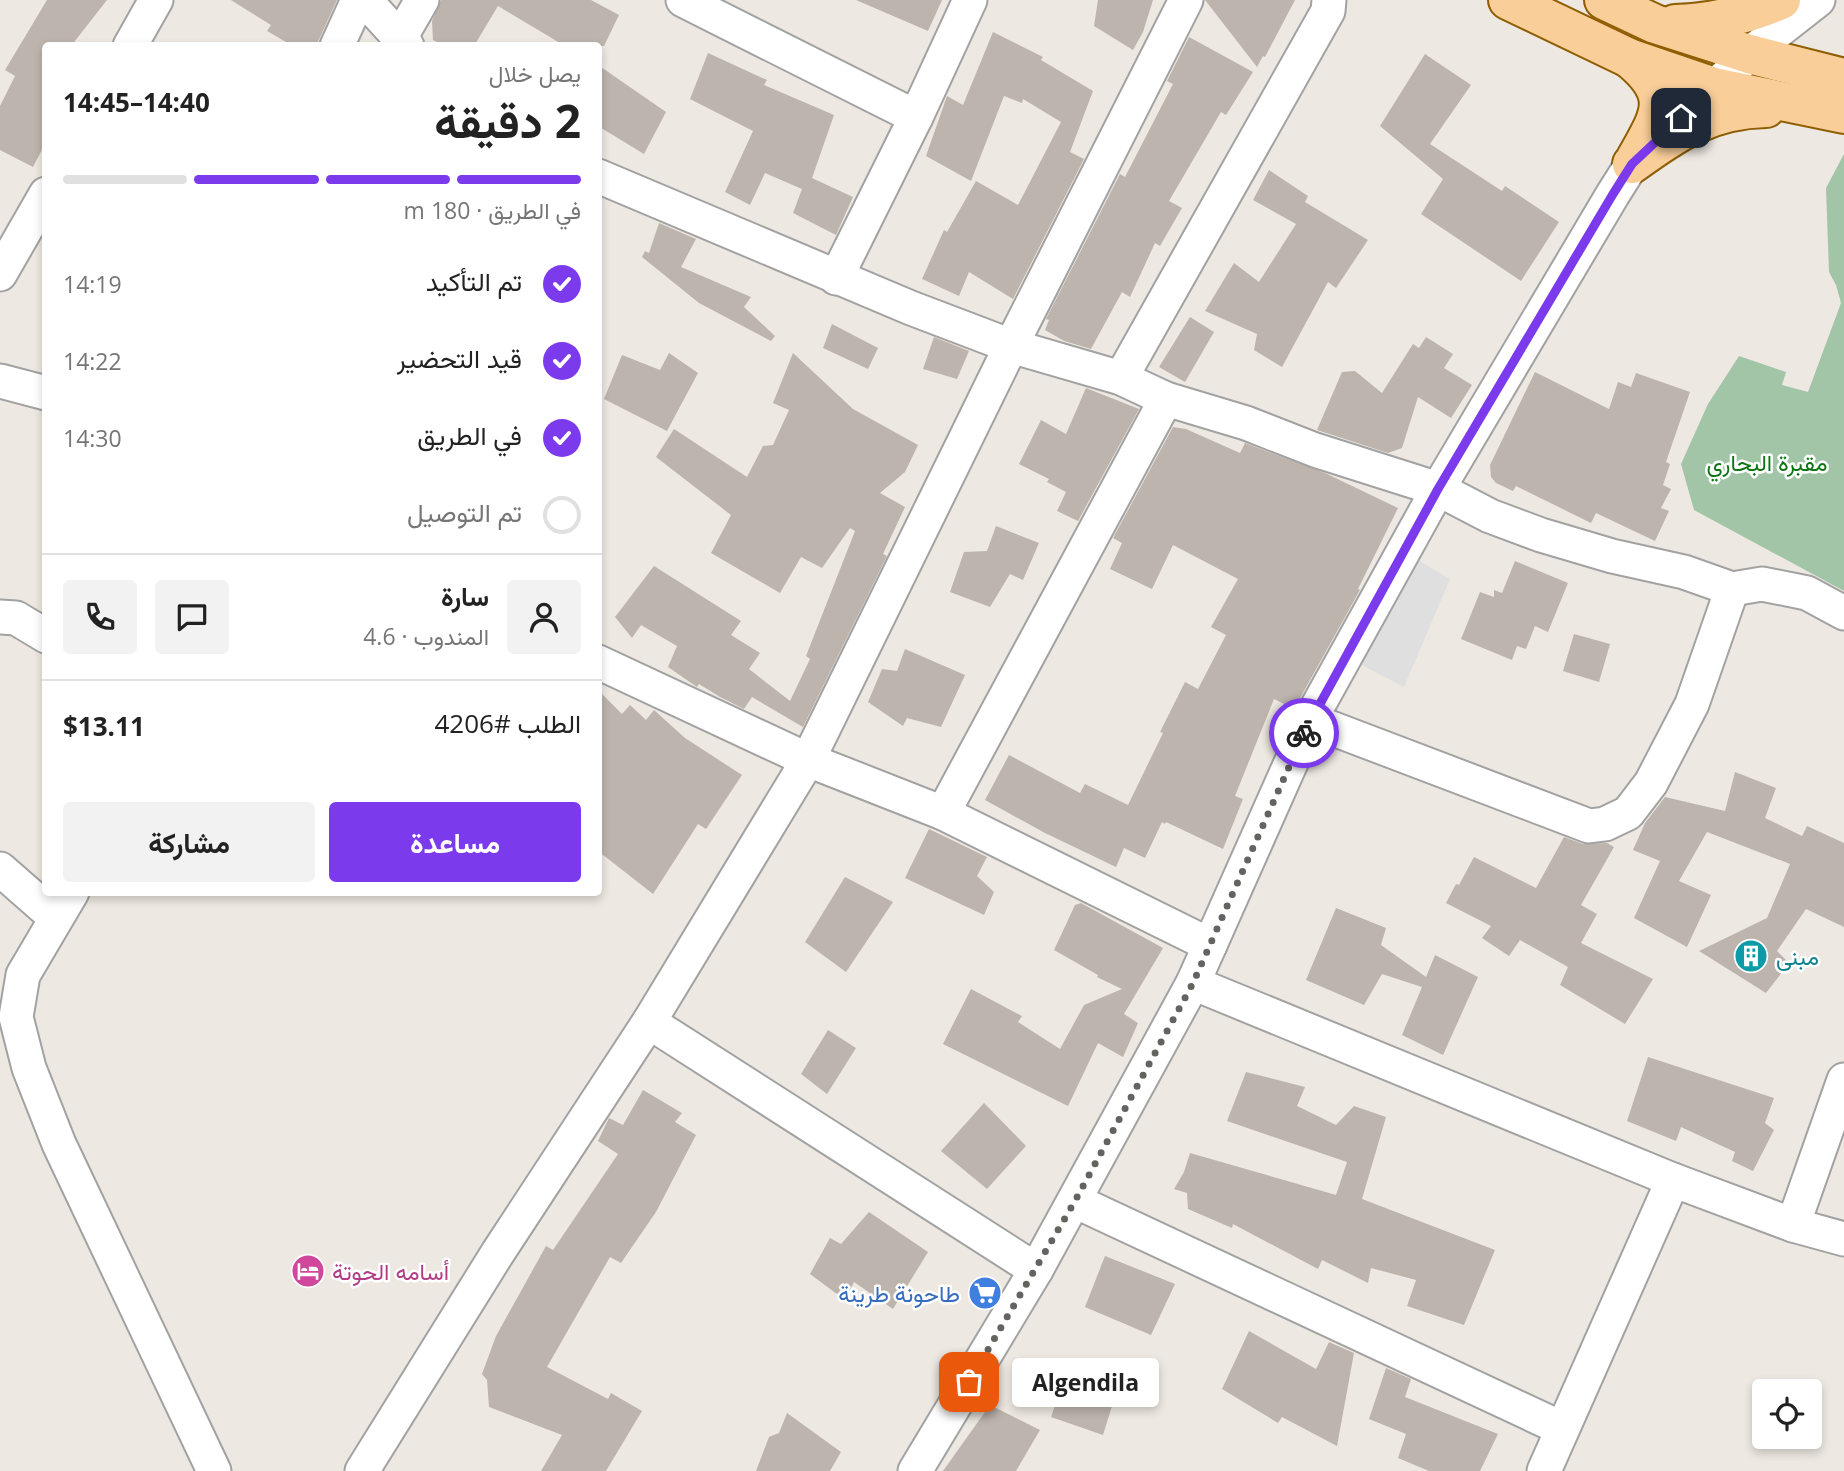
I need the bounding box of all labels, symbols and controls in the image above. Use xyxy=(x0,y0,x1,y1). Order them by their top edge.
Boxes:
text: يصل خلال xyxy=(489,57,581,89)
text: 14:40–14:45 xyxy=(63,84,210,120)
pin xyxy=(1651,88,1711,148)
text: 2 دقيقة xyxy=(434,89,581,151)
icon: home xyxy=(1662,99,1700,137)
text: في الطريق · 180 m xyxy=(404,194,581,226)
text: تم التأكيد xyxy=(426,263,522,299)
icon: check xyxy=(543,265,581,303)
text: 14:19 xyxy=(63,268,122,300)
text: قيد التحضير xyxy=(397,340,522,376)
icon: check xyxy=(543,342,581,380)
text: 14:22 xyxy=(63,345,122,377)
text: في الطريق xyxy=(417,417,522,453)
icon: check xyxy=(543,419,581,457)
text: 14:30 xyxy=(63,422,122,454)
park label: مقبرة البحاري xyxy=(1706,446,1828,482)
text: تم التوصيل xyxy=(407,494,522,530)
text: سارة xyxy=(441,578,489,614)
button: phone xyxy=(63,580,137,654)
button: chat xyxy=(155,580,229,654)
button: person xyxy=(507,580,581,654)
text: المندوب · 4.6 xyxy=(363,620,489,652)
courier xyxy=(1269,698,1339,768)
text: الطلب #4206 xyxy=(434,705,581,741)
text: $13.11 xyxy=(63,708,145,744)
icon: bike xyxy=(1285,714,1323,752)
button: مشاركة xyxy=(63,802,315,882)
button: مساعدة xyxy=(329,802,581,882)
building icon: مبنى xyxy=(1732,937,1770,975)
place label: مبنى xyxy=(1776,940,1819,972)
hotel icon: أسامه الحوتة xyxy=(289,1252,327,1290)
place label: أسامه الحوتة xyxy=(332,1255,449,1287)
supermarket icon: طاحونة طرينة xyxy=(966,1274,1004,1312)
place label: طاحونة طرينة xyxy=(838,1277,960,1309)
pin xyxy=(939,1352,999,1412)
callout: Algendila xyxy=(1011,1358,1158,1406)
icon: bag xyxy=(950,1363,988,1401)
text: Algendila xyxy=(1032,1366,1139,1398)
map controls xyxy=(1752,1379,1822,1449)
button: locate xyxy=(1752,1379,1822,1449)

